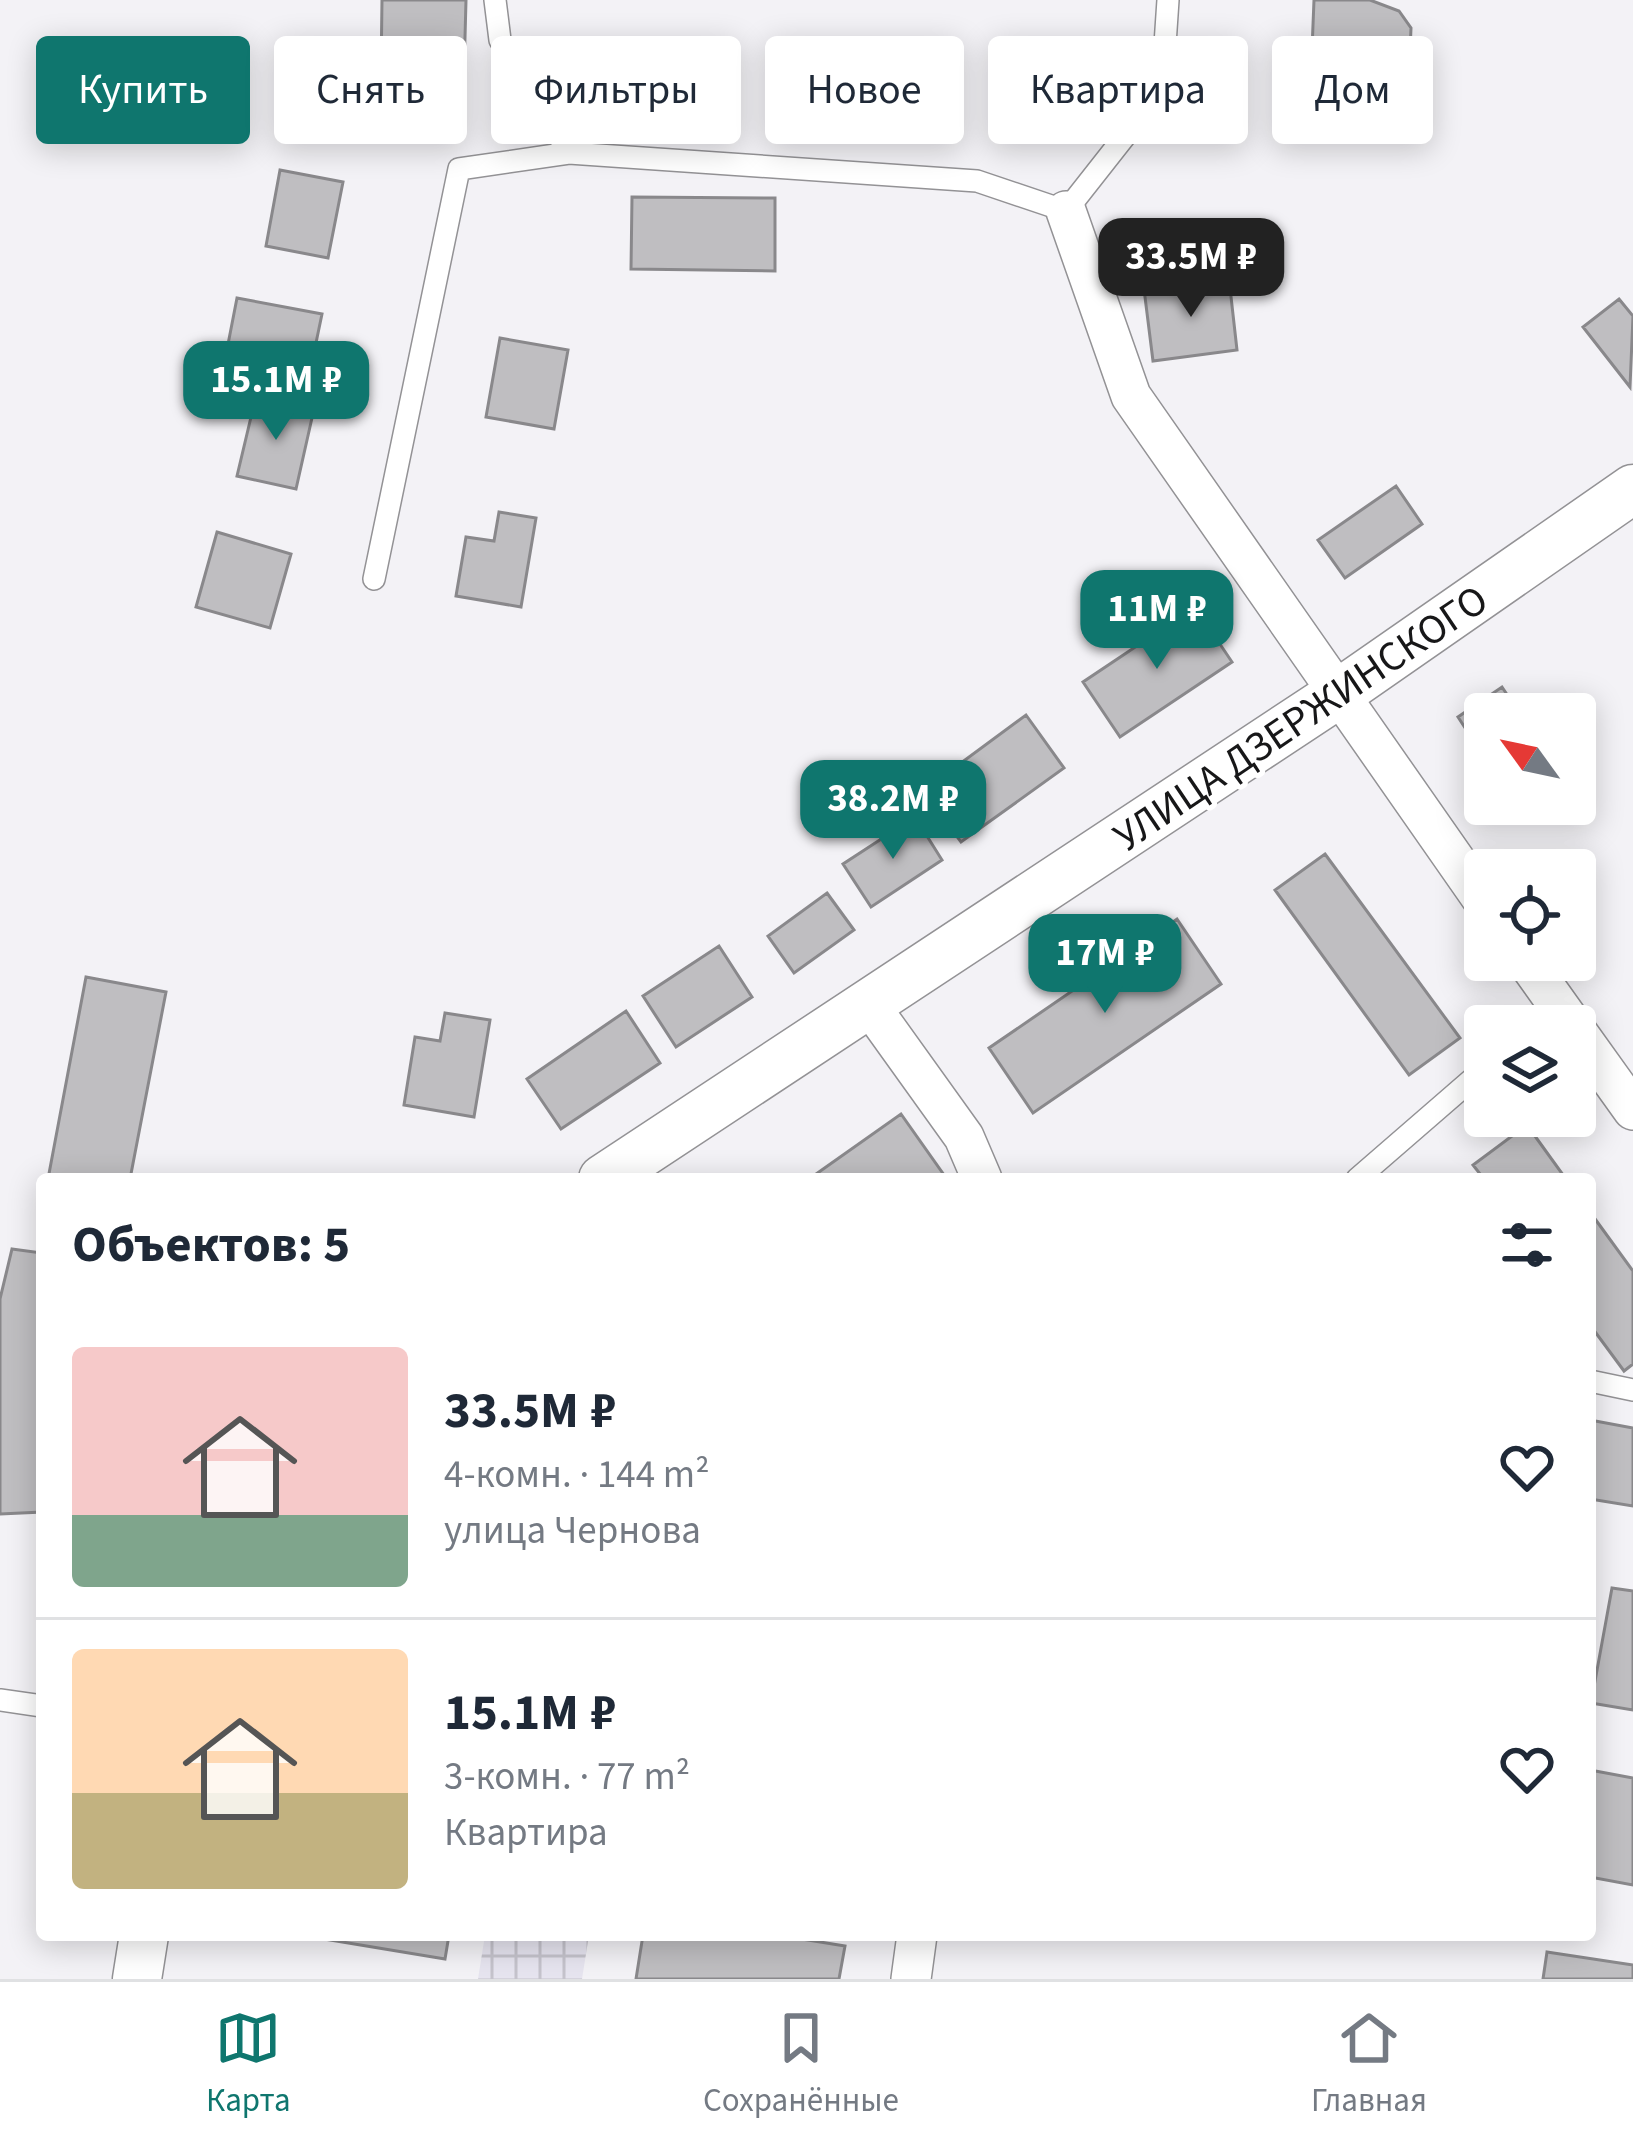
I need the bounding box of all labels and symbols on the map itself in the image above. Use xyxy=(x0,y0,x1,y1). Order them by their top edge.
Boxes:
pin: 33.5M ₽ xyxy=(1080,218,1302,320)
pin: 15.1M ₽ xyxy=(165,341,387,443)
pin: 11M ₽ xyxy=(1073,570,1241,672)
street label: УЛИЦА ДЗЕРЖИНСКОГО xyxy=(1102,571,1500,867)
north arrow xyxy=(1464,693,1596,825)
pin: 38.2M ₽ xyxy=(782,760,1004,862)
pin: 17M ₽ xyxy=(1021,914,1189,1016)

